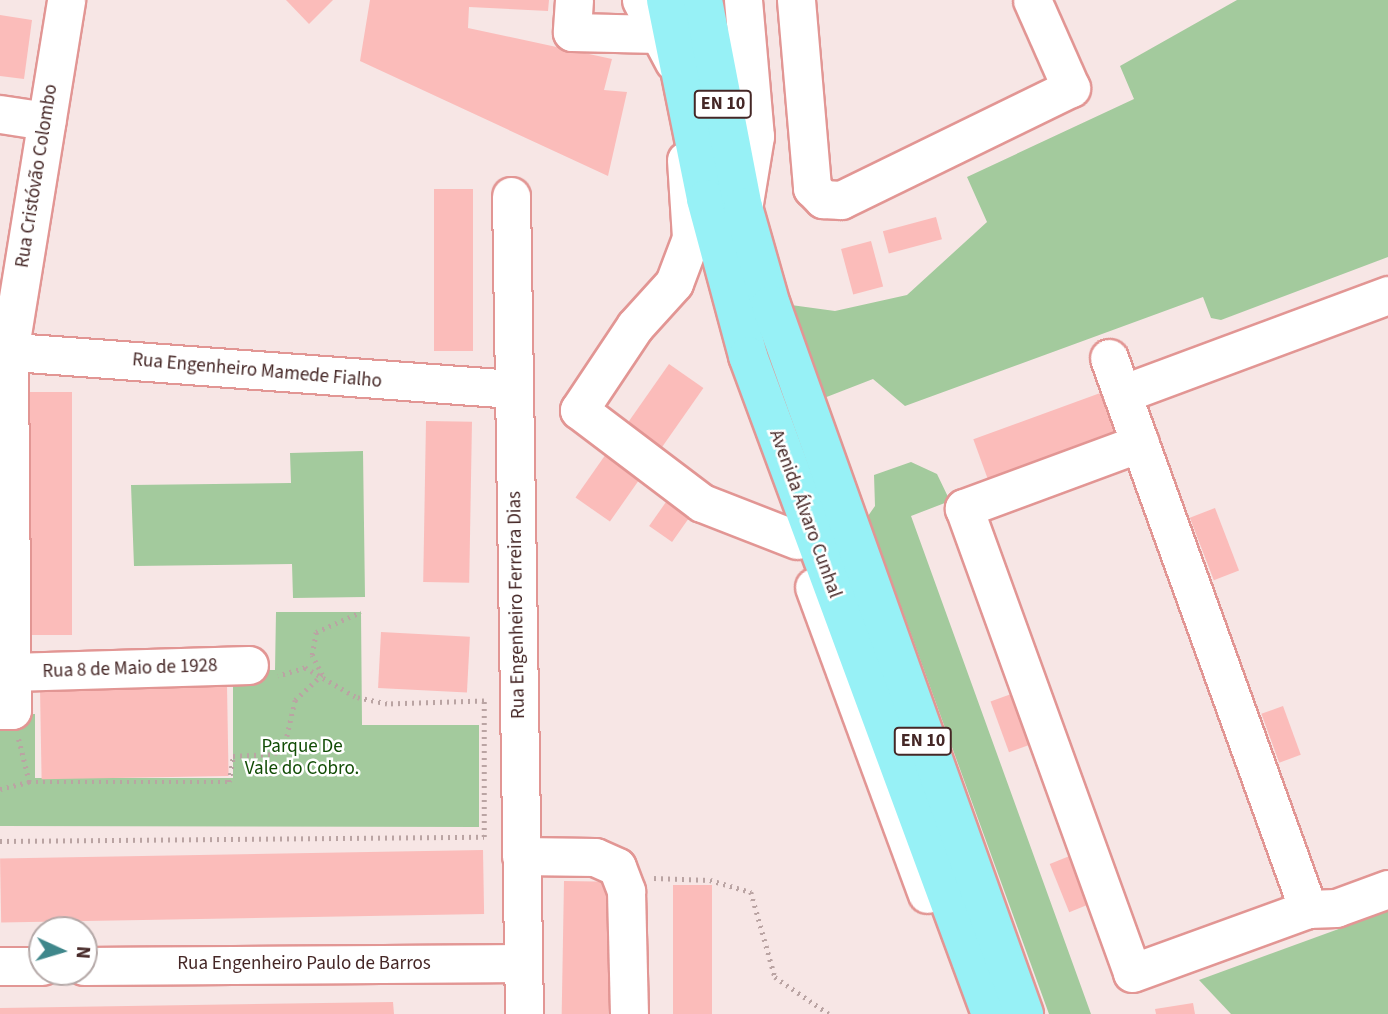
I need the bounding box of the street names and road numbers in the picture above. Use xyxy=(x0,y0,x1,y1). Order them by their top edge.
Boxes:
street label: Rua Cristóvão Colombo xyxy=(11,83,63,269)
road number: EN 10 xyxy=(693,90,753,119)
street label: Rua Engenheiro Mamede Fialho xyxy=(131,349,383,393)
street label: Avenida Álvaro Cunhal xyxy=(764,427,846,601)
street label: Rua Engenheiro Ferreira Dias xyxy=(504,491,530,719)
street label: Rua 8 de Maio de 1928 xyxy=(42,655,218,683)
road number: EN 10 xyxy=(893,726,953,756)
street label: Rua Engenheiro Paulo de Barros xyxy=(177,953,431,975)

